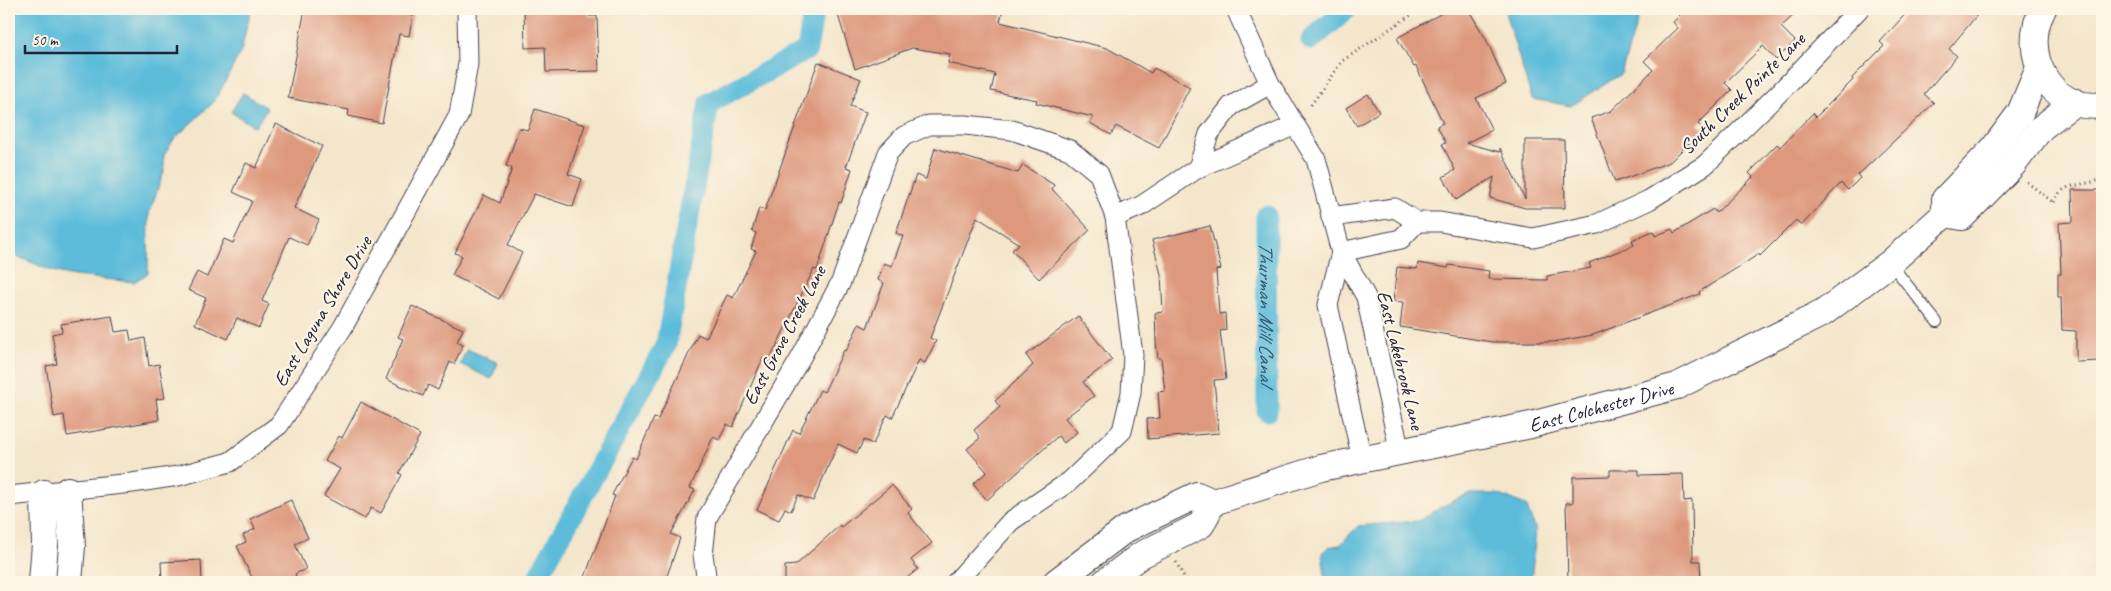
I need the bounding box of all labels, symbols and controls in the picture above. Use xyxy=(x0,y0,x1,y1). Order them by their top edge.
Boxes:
scale bar xyxy=(25,22,178,54)
street label: South Creek Pointe Lane xyxy=(1674,26,1812,160)
text: 50 m xyxy=(32,31,59,50)
street label: East Laguna Shore Drive xyxy=(268,230,378,391)
water label: Thurman Mill Canal xyxy=(1253,242,1280,390)
street label: East Grove Creek Lane xyxy=(737,260,832,409)
street label: East Lakebrook Lane xyxy=(1371,288,1430,434)
street label: East Colchester Drive xyxy=(1526,375,1677,438)

